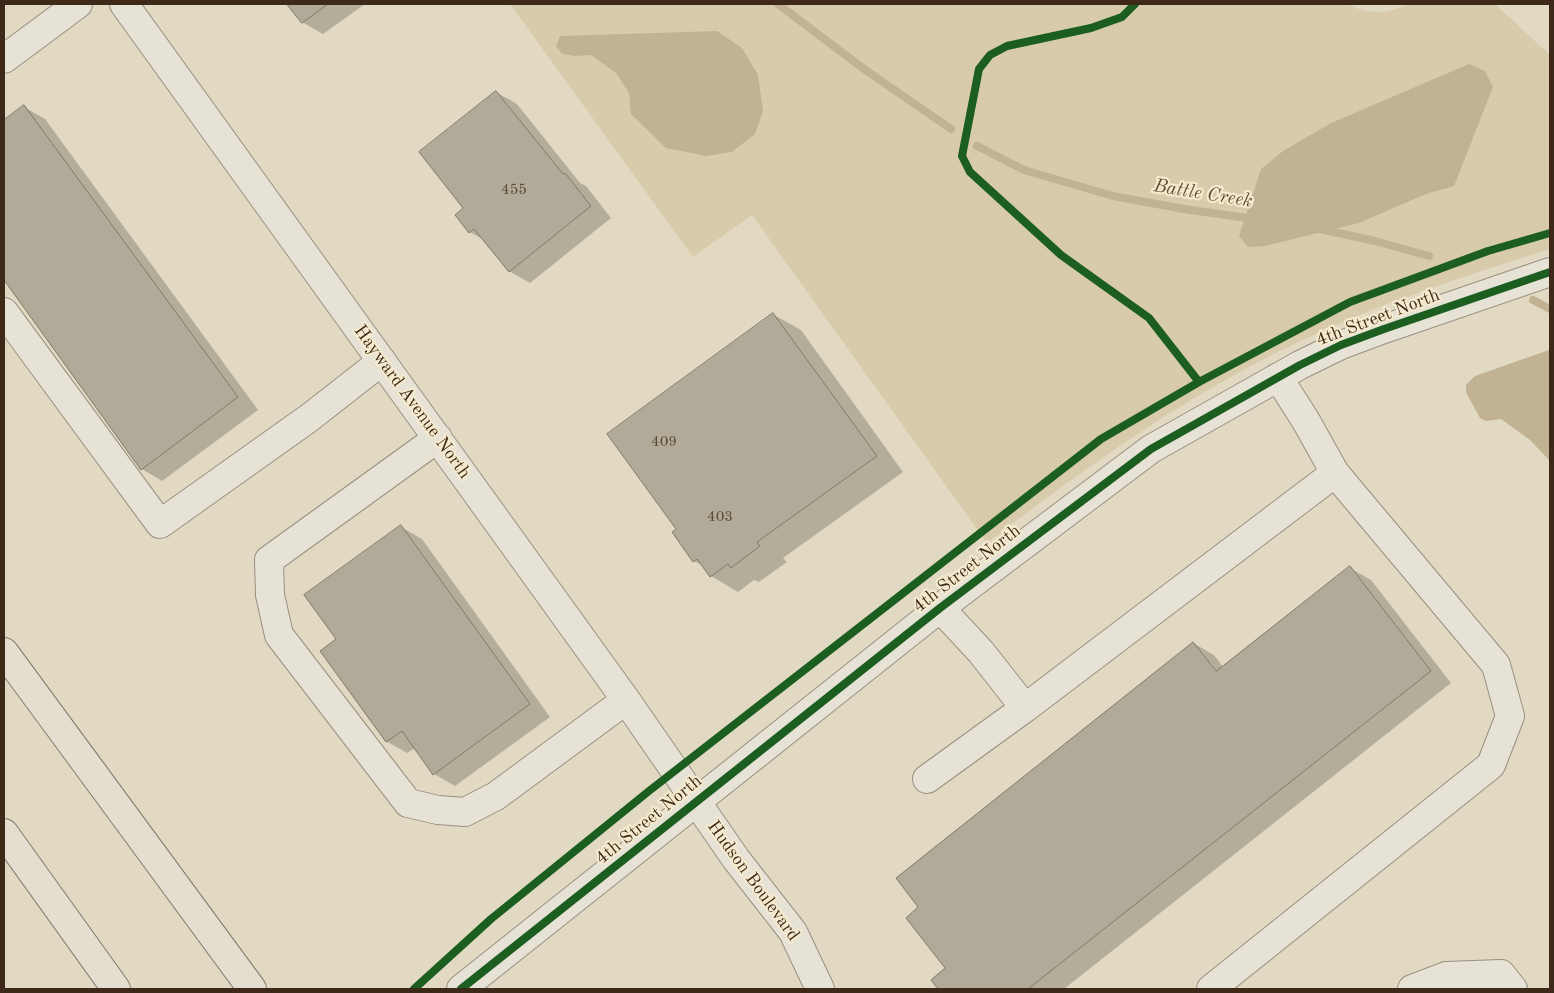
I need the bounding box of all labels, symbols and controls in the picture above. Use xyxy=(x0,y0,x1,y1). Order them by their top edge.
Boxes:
water label: Battle Creek xyxy=(1152,175,1254,213)
house number: 455 xyxy=(501,181,527,199)
street label: 4th Street North xyxy=(1313,285,1443,351)
street label: Hayward Avenue North xyxy=(349,321,475,483)
house number: 409 xyxy=(651,433,677,451)
house number: 403 xyxy=(707,508,733,526)
street label: 4th Street North xyxy=(909,520,1025,618)
street label: 4th Street North xyxy=(591,771,707,869)
street label: Hudson Boulevard xyxy=(702,817,804,945)

